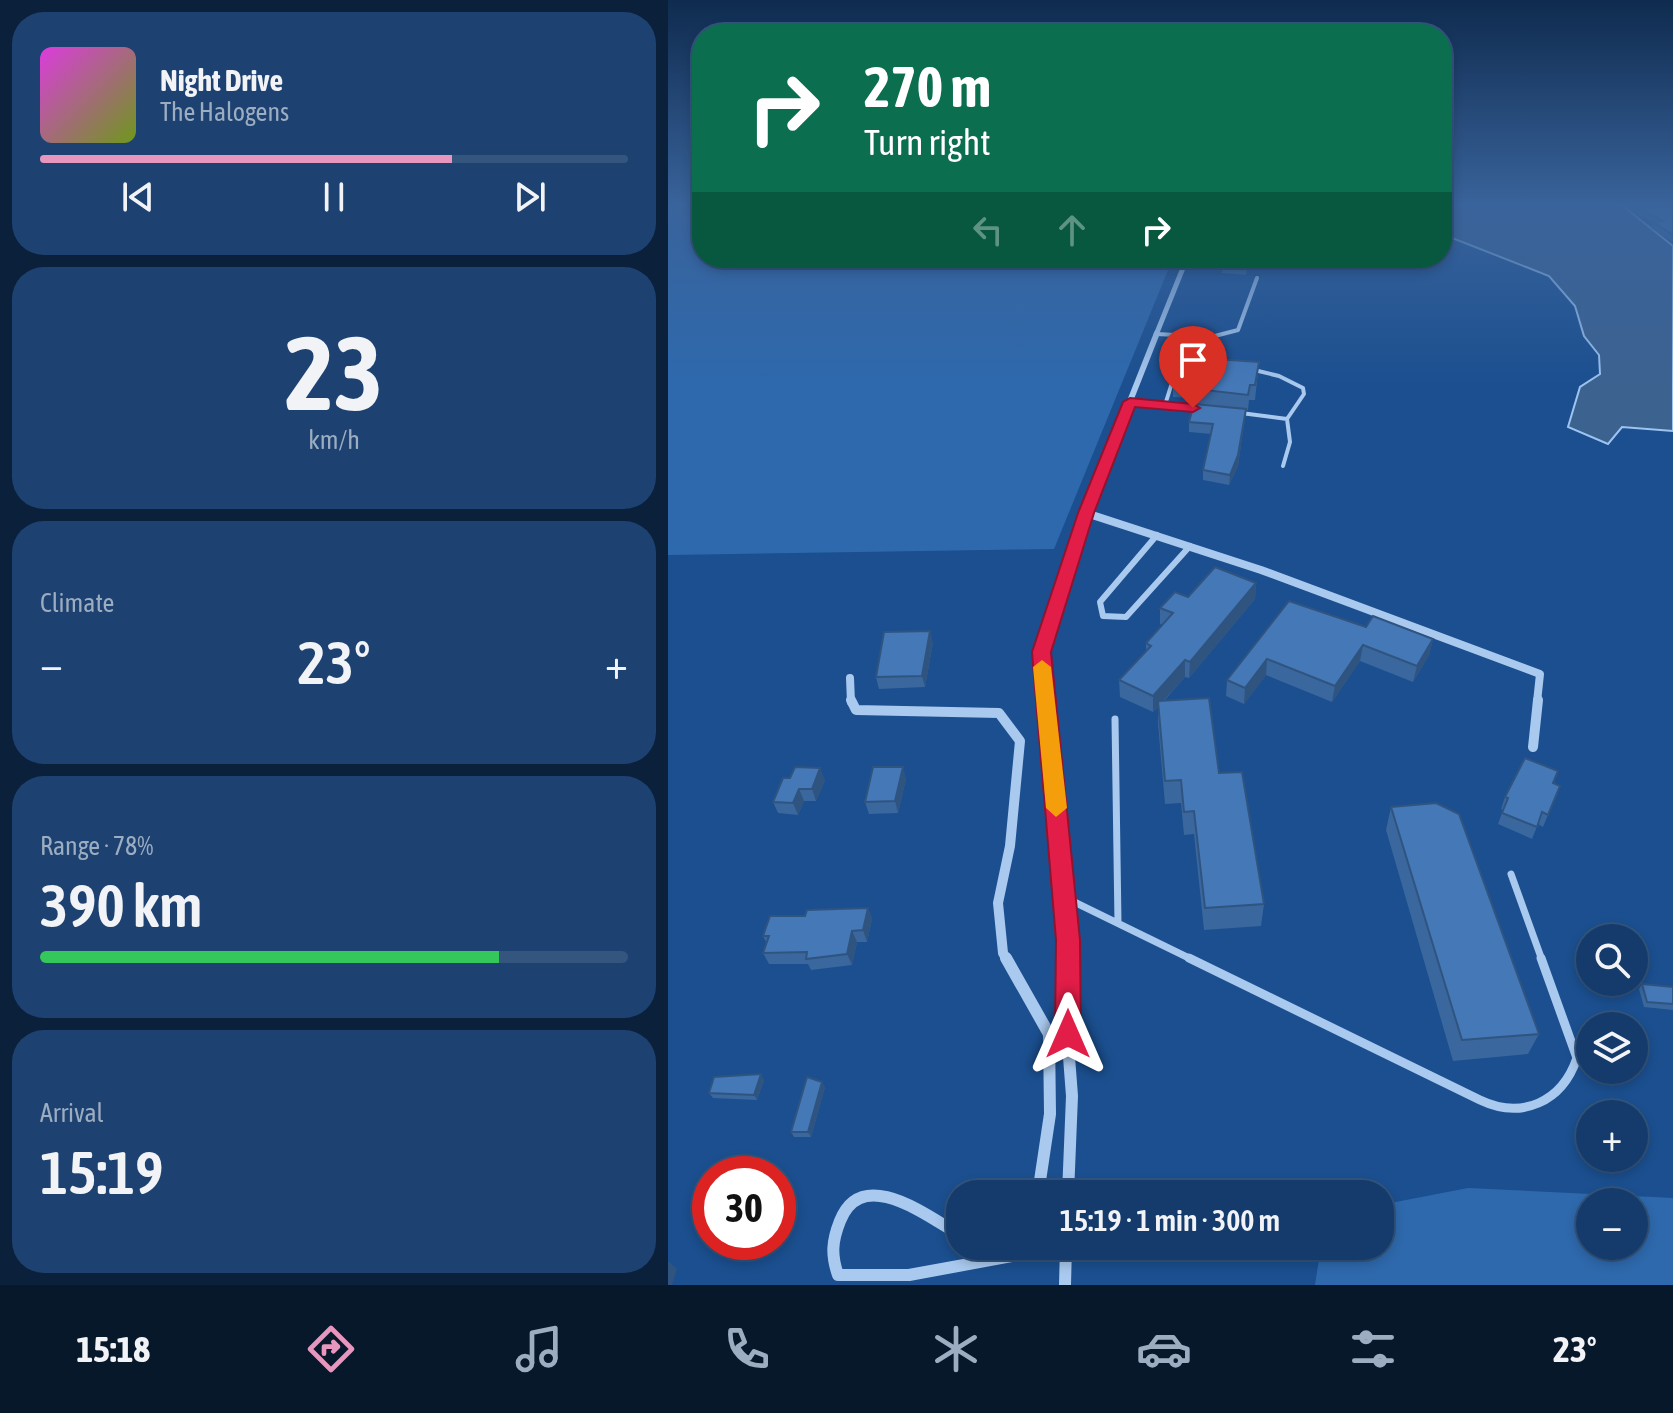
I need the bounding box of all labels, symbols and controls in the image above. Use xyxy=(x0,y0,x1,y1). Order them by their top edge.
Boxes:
text: 270 m xyxy=(864,55,991,119)
icon: right xyxy=(732,56,836,160)
text: Night Drive xyxy=(160,63,283,97)
text: The Halogens xyxy=(160,97,289,127)
text: Turn right xyxy=(864,121,991,163)
icon: previous xyxy=(116,175,160,219)
icon: pause xyxy=(312,175,356,219)
icon: next xyxy=(508,175,552,219)
icon: left xyxy=(966,208,1010,252)
icon: ahead xyxy=(1050,208,1094,252)
icon: right xyxy=(1134,208,1178,252)
text: 23 xyxy=(285,313,383,432)
pin xyxy=(1159,326,1227,408)
icon: arrive xyxy=(1171,338,1215,382)
text: km/h xyxy=(308,425,360,455)
text: Climate xyxy=(40,588,114,618)
text: 23° xyxy=(298,628,370,697)
text: − xyxy=(40,638,63,688)
text: + xyxy=(605,638,628,688)
text: Range · 78% xyxy=(40,831,153,861)
text: 390 km xyxy=(40,871,202,940)
map controls xyxy=(1576,924,1648,1260)
button: search xyxy=(1576,924,1648,996)
position arrow xyxy=(1026,992,1110,1076)
button: layers xyxy=(1576,1012,1648,1084)
text: Arrival xyxy=(40,1098,104,1128)
button: + xyxy=(1576,1100,1648,1172)
text: 15:19 xyxy=(40,1138,163,1207)
speed limit sign: 30 xyxy=(692,1156,796,1260)
button: − xyxy=(1576,1188,1648,1260)
text: 15:19 · 1 min · 300 m xyxy=(1060,1203,1280,1237)
icon: directions xyxy=(303,1321,359,1377)
icon: music xyxy=(511,1321,567,1377)
icon: phone xyxy=(719,1321,775,1377)
icon: climate xyxy=(928,1321,984,1377)
icon: car xyxy=(1136,1321,1192,1377)
icon: filters xyxy=(1345,1321,1401,1377)
text: 15:18 xyxy=(76,1328,150,1370)
text: 23° xyxy=(1553,1328,1597,1370)

